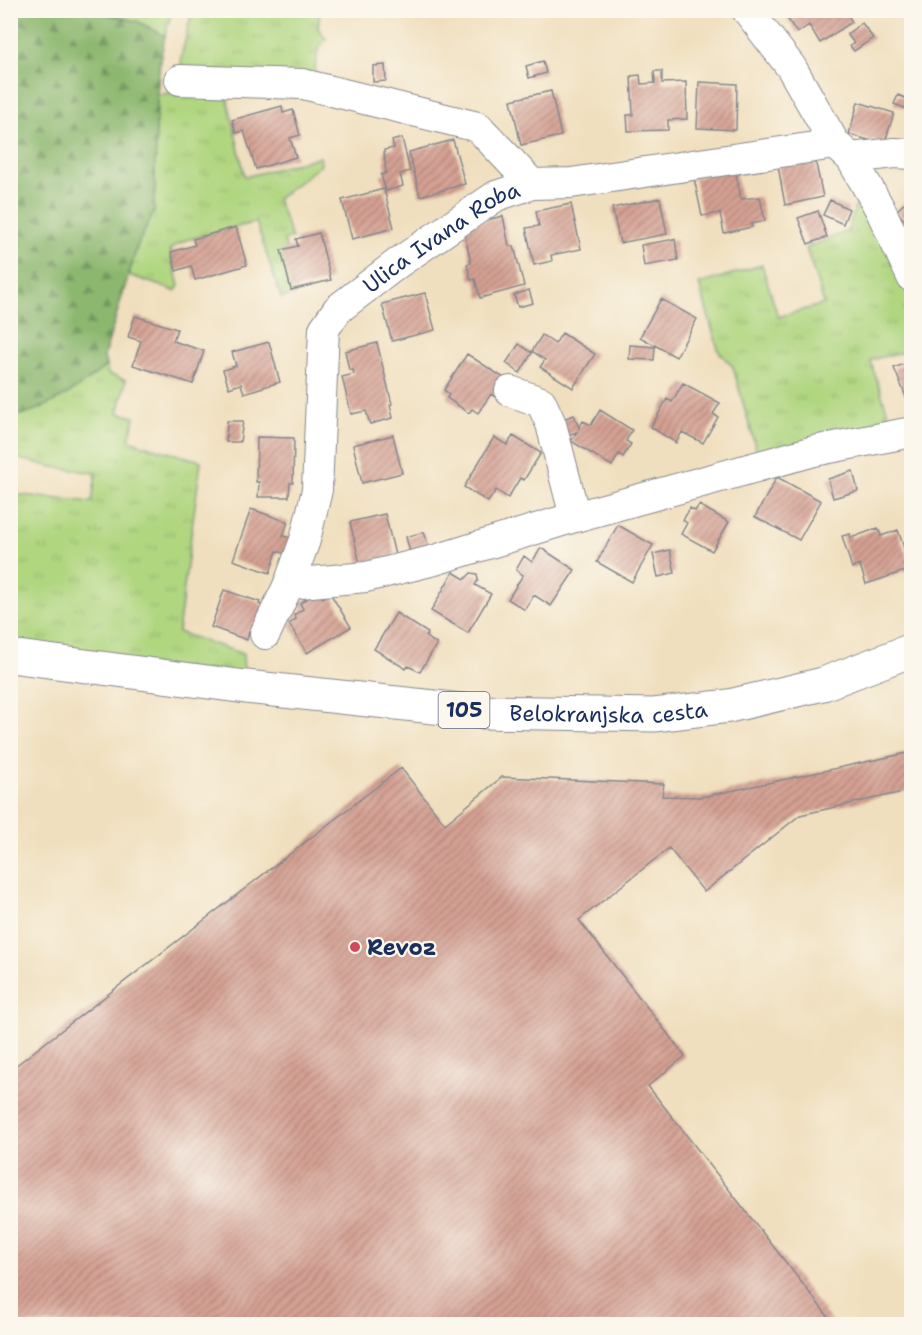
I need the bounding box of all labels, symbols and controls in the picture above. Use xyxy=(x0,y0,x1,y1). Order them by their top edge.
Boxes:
street label: Ulica Ivana Roba xyxy=(357,174,524,299)
road number: 105 xyxy=(438,692,490,728)
street label: Belokranjska cesta xyxy=(509,694,709,730)
place label: Revoz xyxy=(367,933,436,962)
marker: Revoz xyxy=(348,940,362,954)

